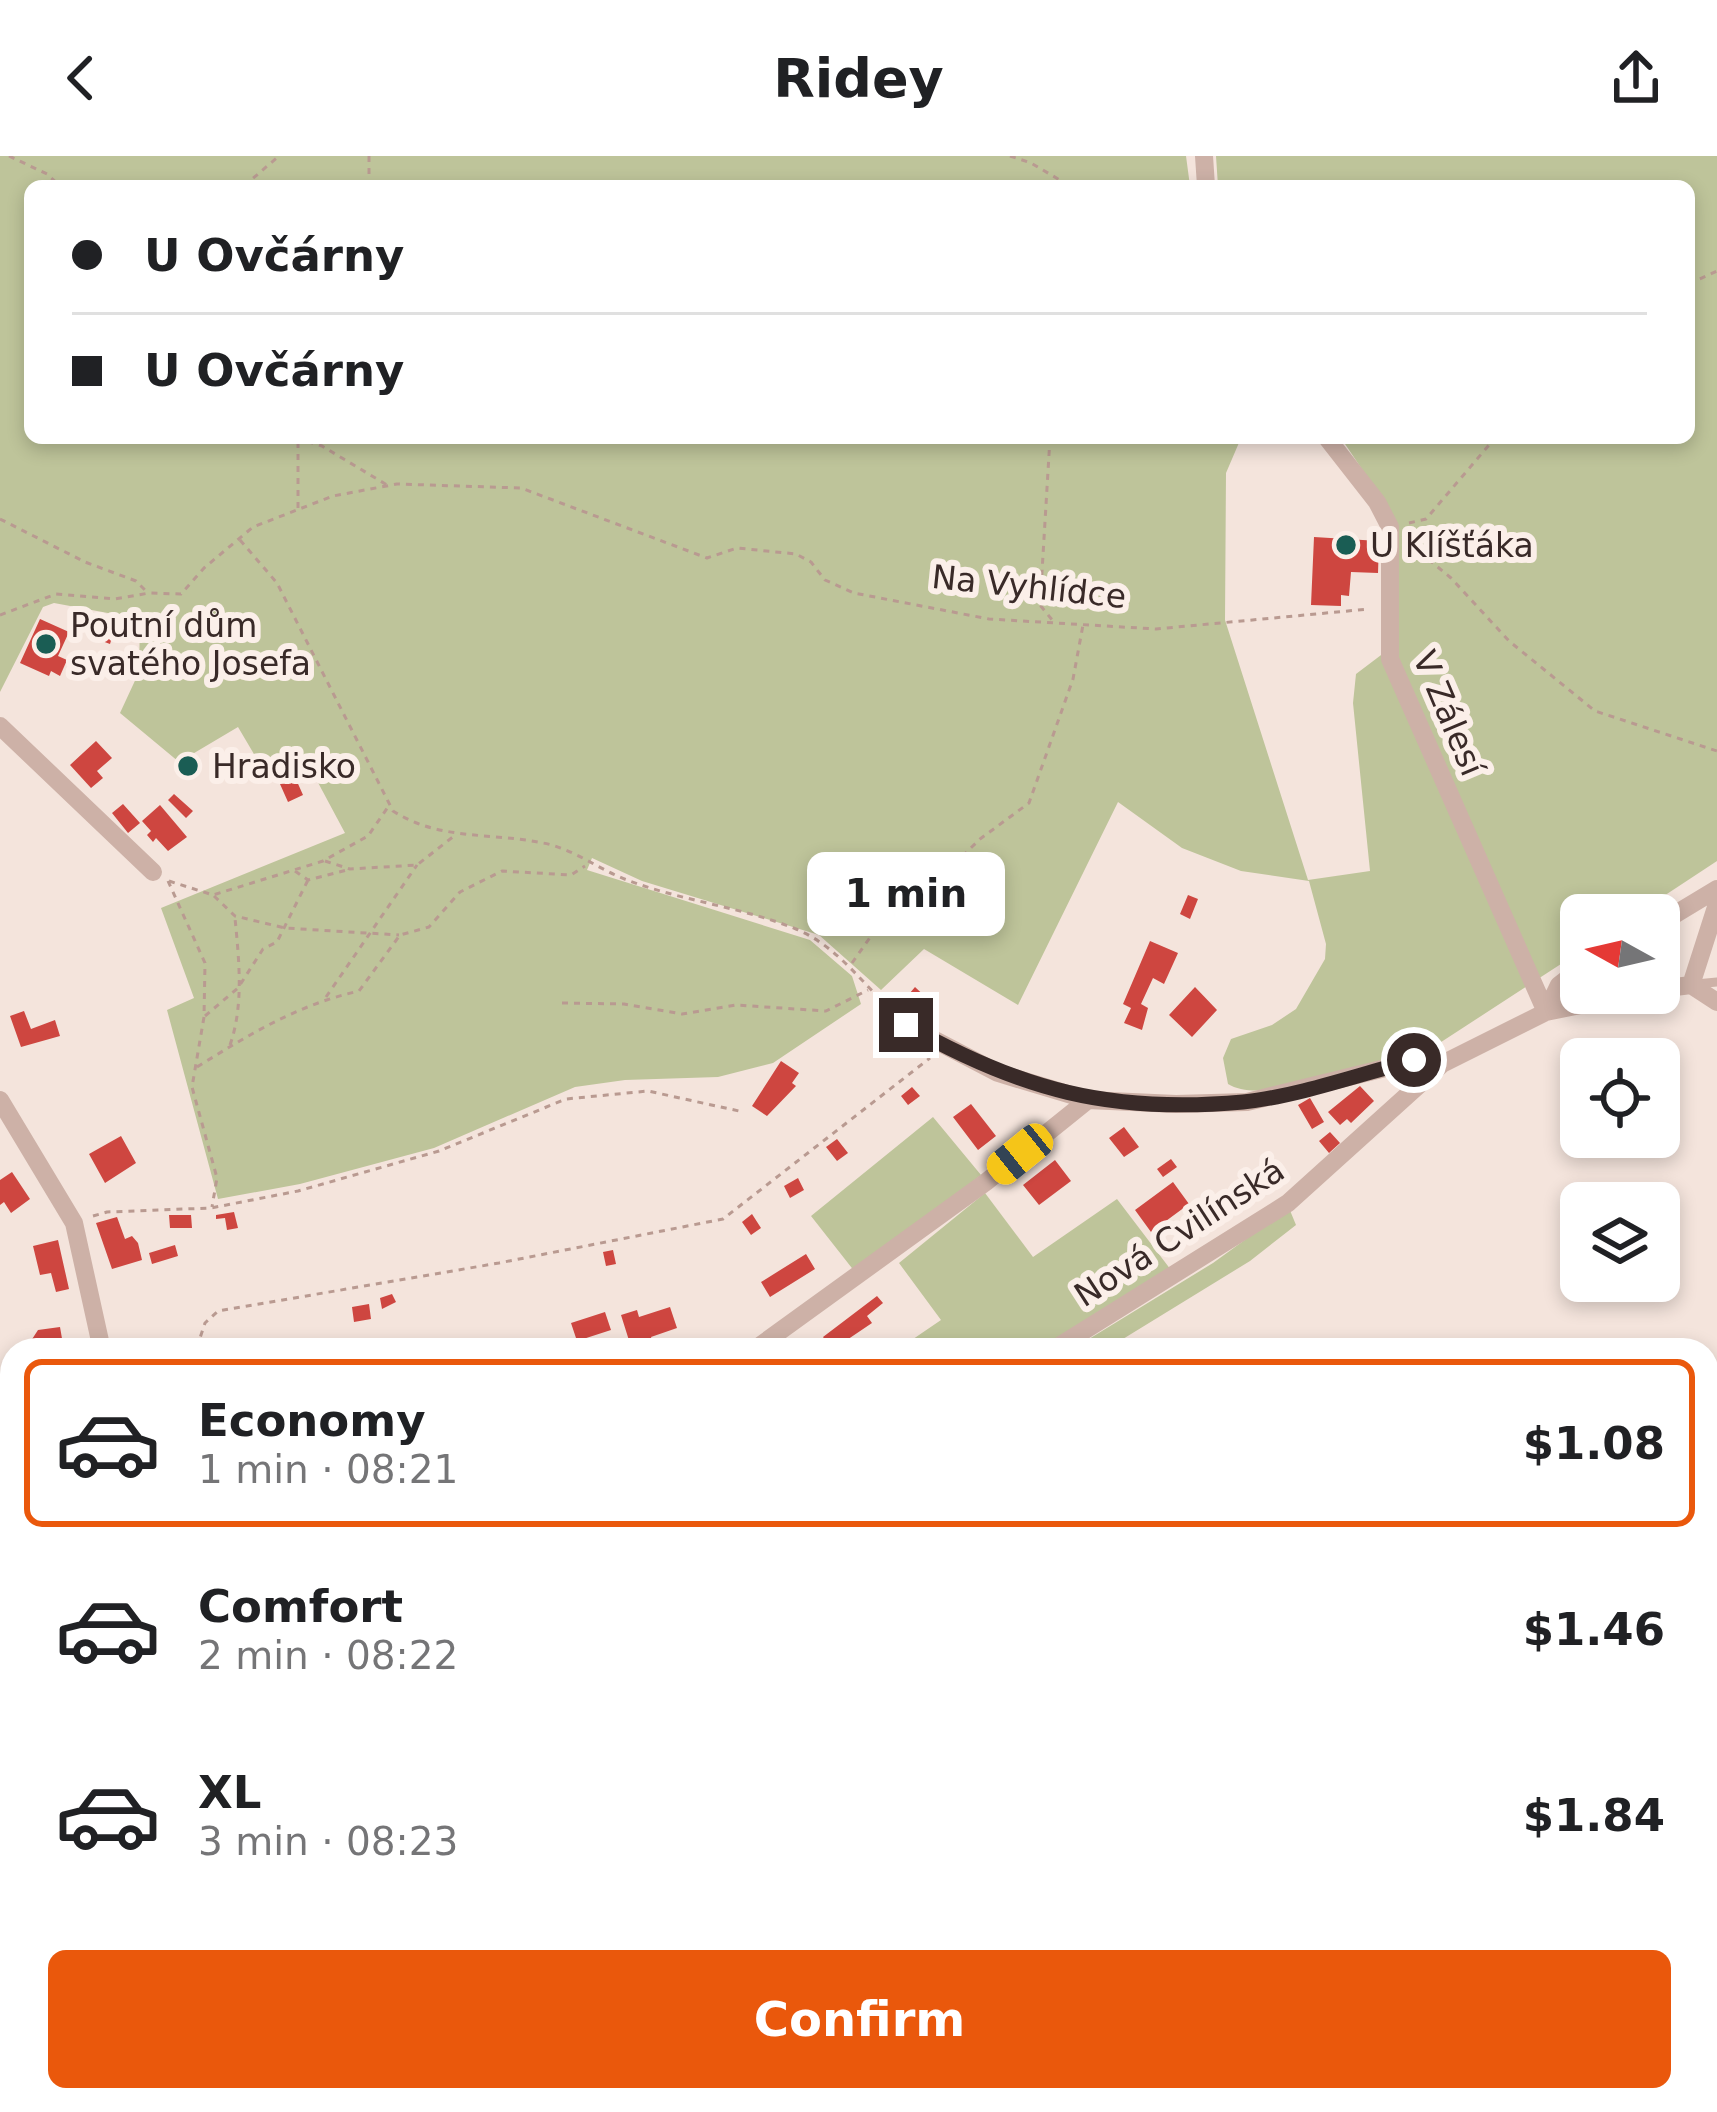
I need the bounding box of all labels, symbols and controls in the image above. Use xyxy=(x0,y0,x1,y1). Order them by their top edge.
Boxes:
icon: back xyxy=(48,45,114,111)
icon: share xyxy=(1603,45,1669,111)
text: Ridey xyxy=(773,47,944,110)
text: U Ovčárny xyxy=(144,229,404,282)
text: U Ovčárny xyxy=(144,344,404,397)
place label: U Klíšťáka xyxy=(1370,526,1534,565)
marker: U Klíšťáka xyxy=(1333,532,1359,558)
street label: Na Vyhlídce xyxy=(930,557,1128,616)
place label: Poutní dům svatého Josefa xyxy=(70,606,311,683)
marker: Poutní dům svatého Josefa xyxy=(33,631,59,657)
street label: V Zálesí xyxy=(1405,645,1493,783)
place label: Hradisko xyxy=(212,747,356,786)
marker: Hradisko xyxy=(175,753,201,779)
callout: 1 min xyxy=(807,851,1005,935)
text: 1 min xyxy=(845,871,967,916)
north arrow xyxy=(1560,894,1680,1014)
map controls xyxy=(1560,894,1680,1302)
route end xyxy=(879,998,933,1052)
route start xyxy=(1387,1033,1441,1087)
button: locate xyxy=(1560,1038,1680,1158)
car xyxy=(981,1117,1059,1191)
street label: Nová Cvilínská xyxy=(1067,1150,1291,1315)
button: layers xyxy=(1560,1182,1680,1302)
icon: car xyxy=(54,1389,162,1497)
text: Economy xyxy=(198,1394,426,1447)
text: $1.08 xyxy=(1523,1417,1665,1470)
text: 1 min · 08:21 xyxy=(198,1447,458,1492)
icon: car xyxy=(54,1575,162,1683)
text: Comfort xyxy=(198,1580,403,1633)
text: $1.46 xyxy=(1523,1603,1665,1656)
text: 2 min · 08:22 xyxy=(198,1633,458,1678)
icon: car xyxy=(54,1761,162,1869)
text: XL xyxy=(198,1766,261,1819)
text: $1.84 xyxy=(1523,1789,1665,1842)
text: 3 min · 08:23 xyxy=(198,1819,458,1864)
button: Confirm xyxy=(48,1950,1671,2088)

